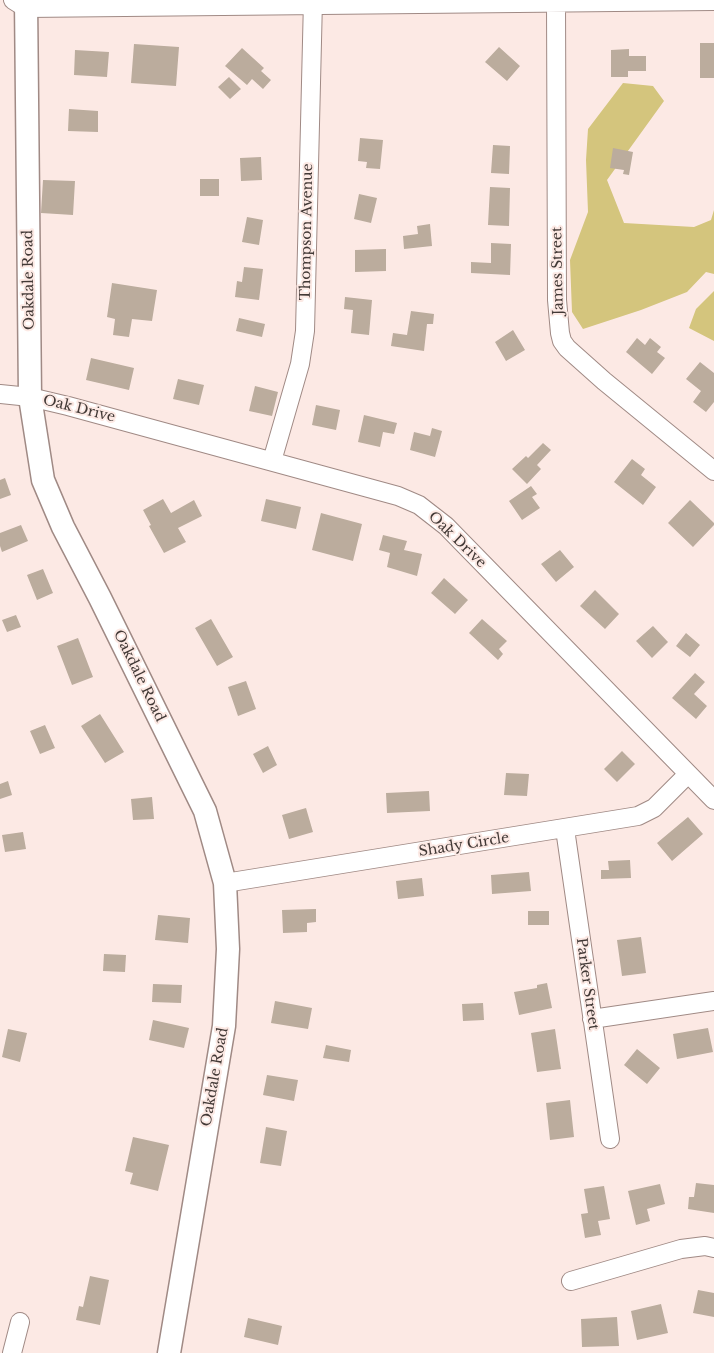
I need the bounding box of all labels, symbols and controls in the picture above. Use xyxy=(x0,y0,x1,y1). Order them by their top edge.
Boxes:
street label: Thompson Avenue xyxy=(297,163,317,301)
street label: James Street xyxy=(549,227,567,315)
street label: Oakdale Road xyxy=(20,230,38,330)
street label: Oak Drive xyxy=(41,392,117,426)
street label: Oak Drive xyxy=(425,508,489,572)
street label: Oakdale Road xyxy=(110,627,168,725)
street label: Shady Circle xyxy=(418,830,510,860)
street label: Parker Street xyxy=(572,937,602,1031)
street label: Oakdale Road xyxy=(198,1026,232,1128)

